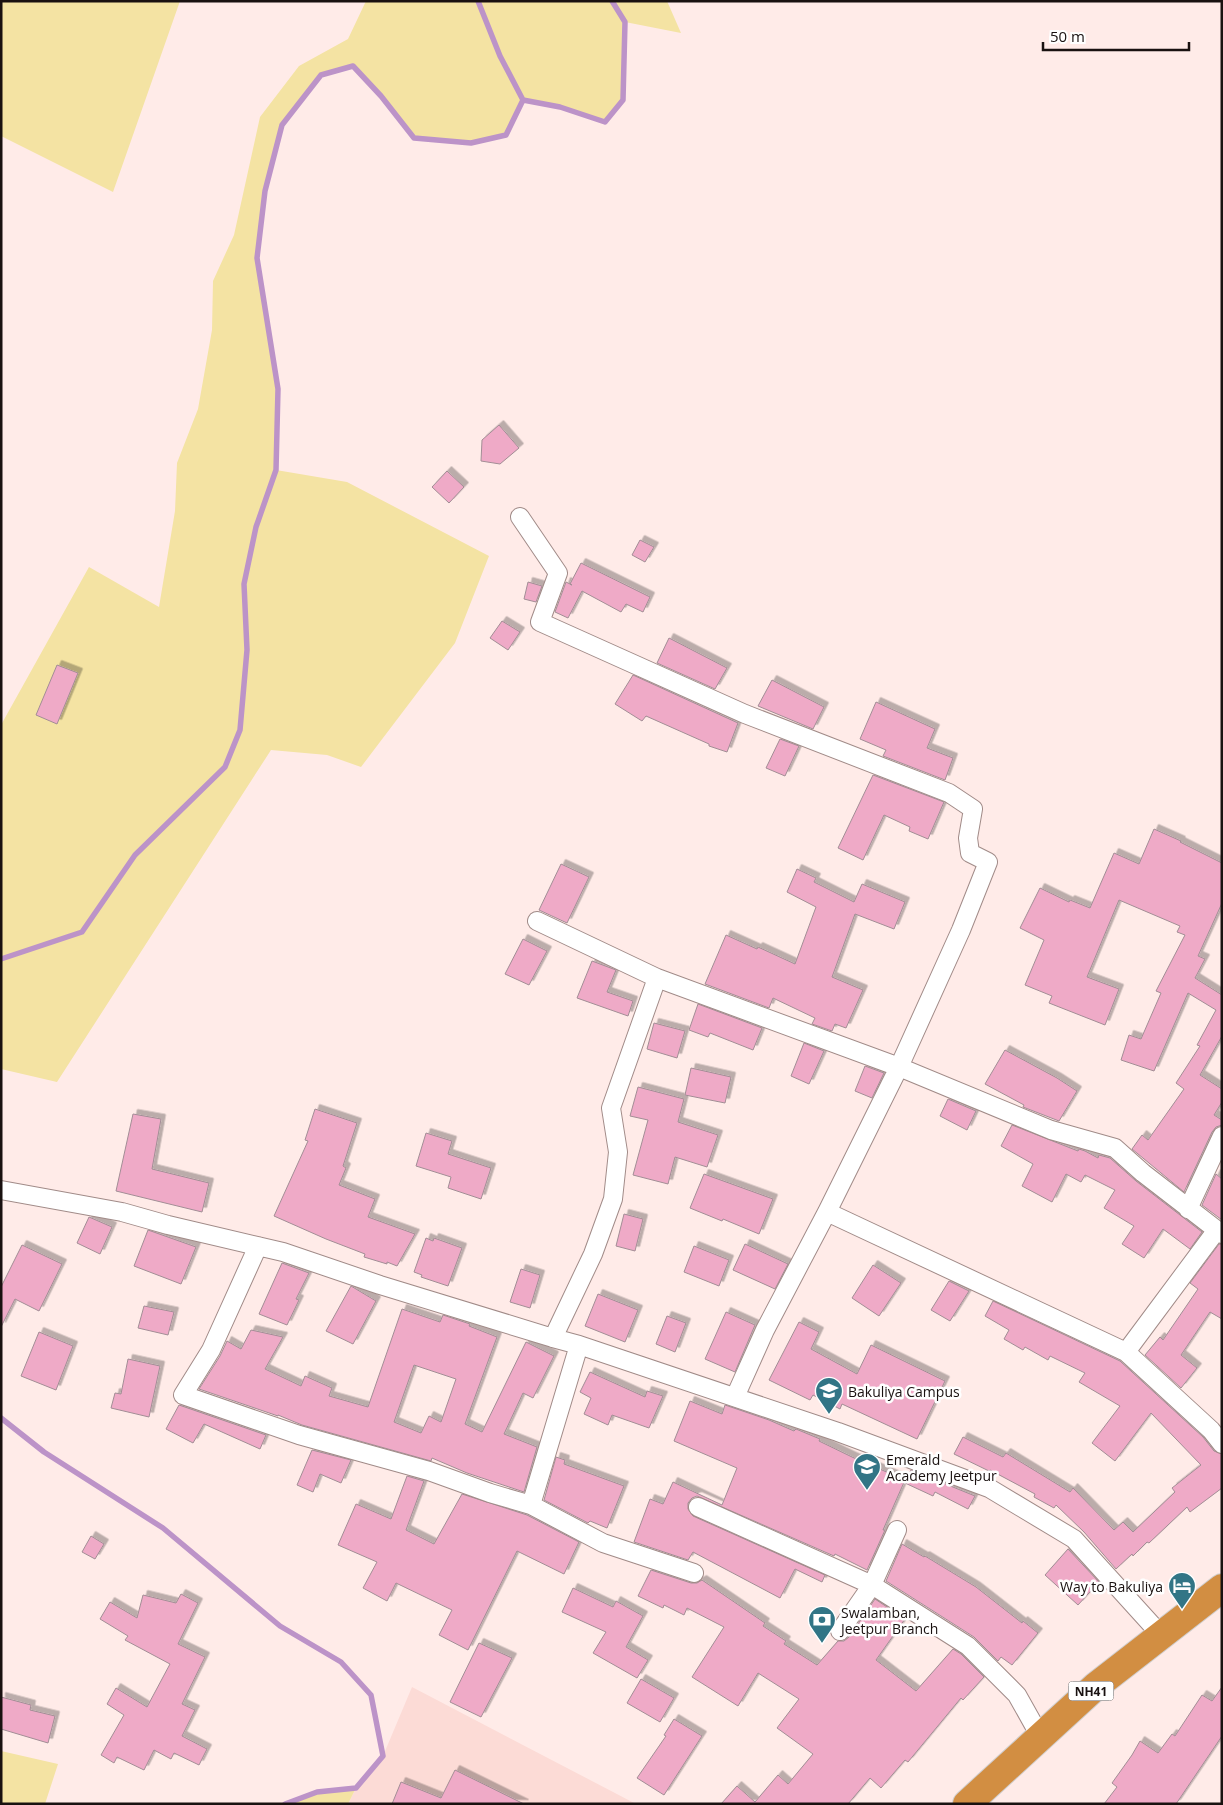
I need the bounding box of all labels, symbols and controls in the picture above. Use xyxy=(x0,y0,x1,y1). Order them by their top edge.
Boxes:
scale bar xyxy=(1043,20,1189,52)
text: 50 m xyxy=(1050,26,1085,46)
school or university icon: Bakuliya Campus xyxy=(814,1376,844,1415)
place label: Bakuliya Campus xyxy=(848,1382,960,1401)
place label: Emerald Academy Jeetpur xyxy=(886,1450,997,1485)
school or university icon: Emerald Academy Jeetpur xyxy=(852,1452,882,1491)
hotel icon: Way to Bakuliya xyxy=(1167,1571,1197,1610)
place label: Way to Bakuliya xyxy=(1060,1577,1163,1596)
place label: Swalamban, Jeetpur Branch xyxy=(839,1603,938,1638)
bank icon: Swalamban, Jeetpur Branch xyxy=(807,1605,837,1644)
road number: NH41 xyxy=(1068,1682,1114,1700)

